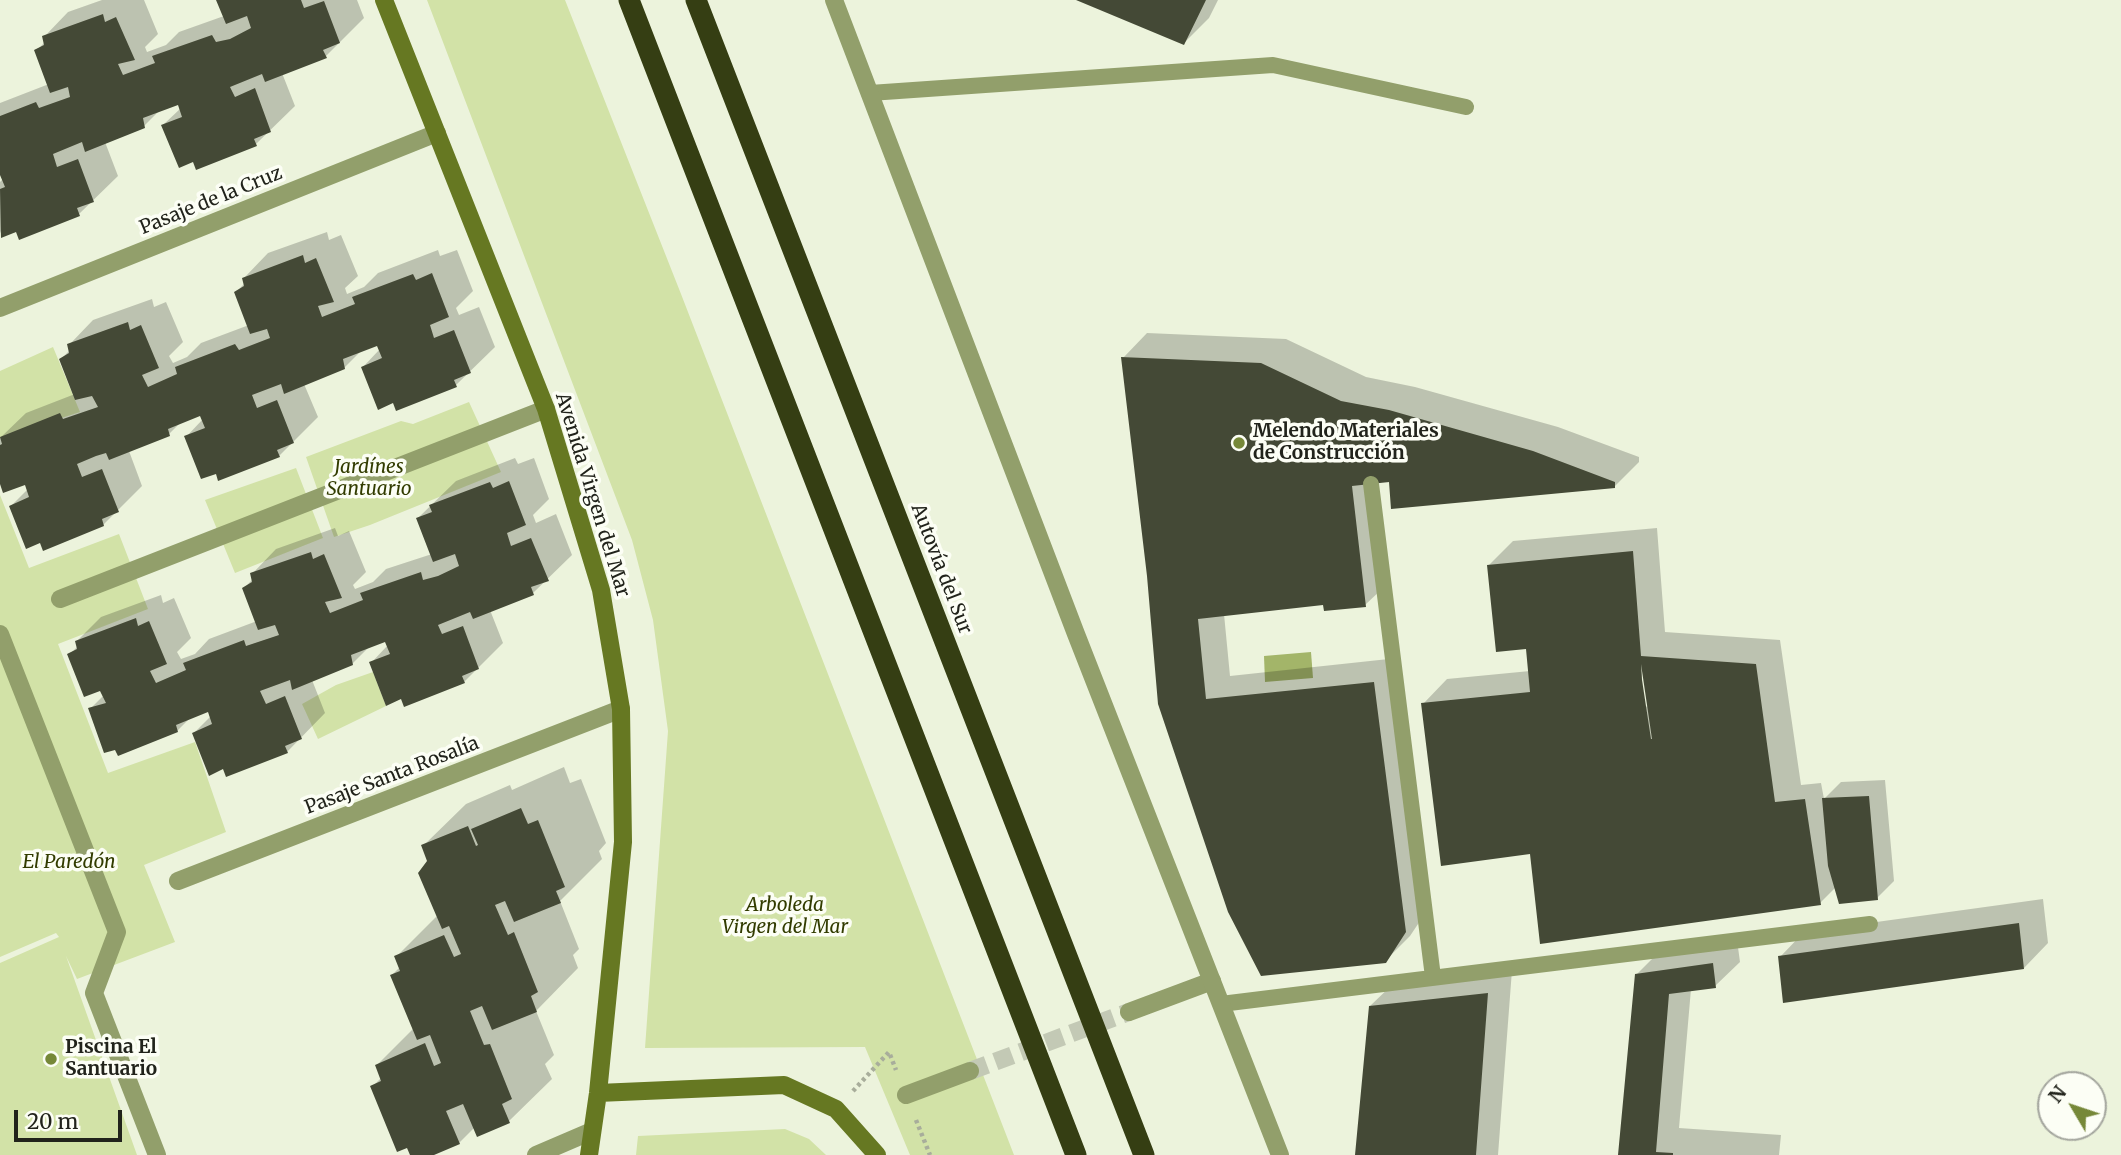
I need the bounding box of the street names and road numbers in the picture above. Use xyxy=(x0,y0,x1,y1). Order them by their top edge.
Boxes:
street label: Pasaje de la Cruz xyxy=(136,162,286,240)
street label: Avenida Virgen del Mar xyxy=(550,390,634,600)
street label: Autovía del Sur xyxy=(906,501,976,637)
street label: Pasaje Santa Rosalía xyxy=(302,732,482,820)

